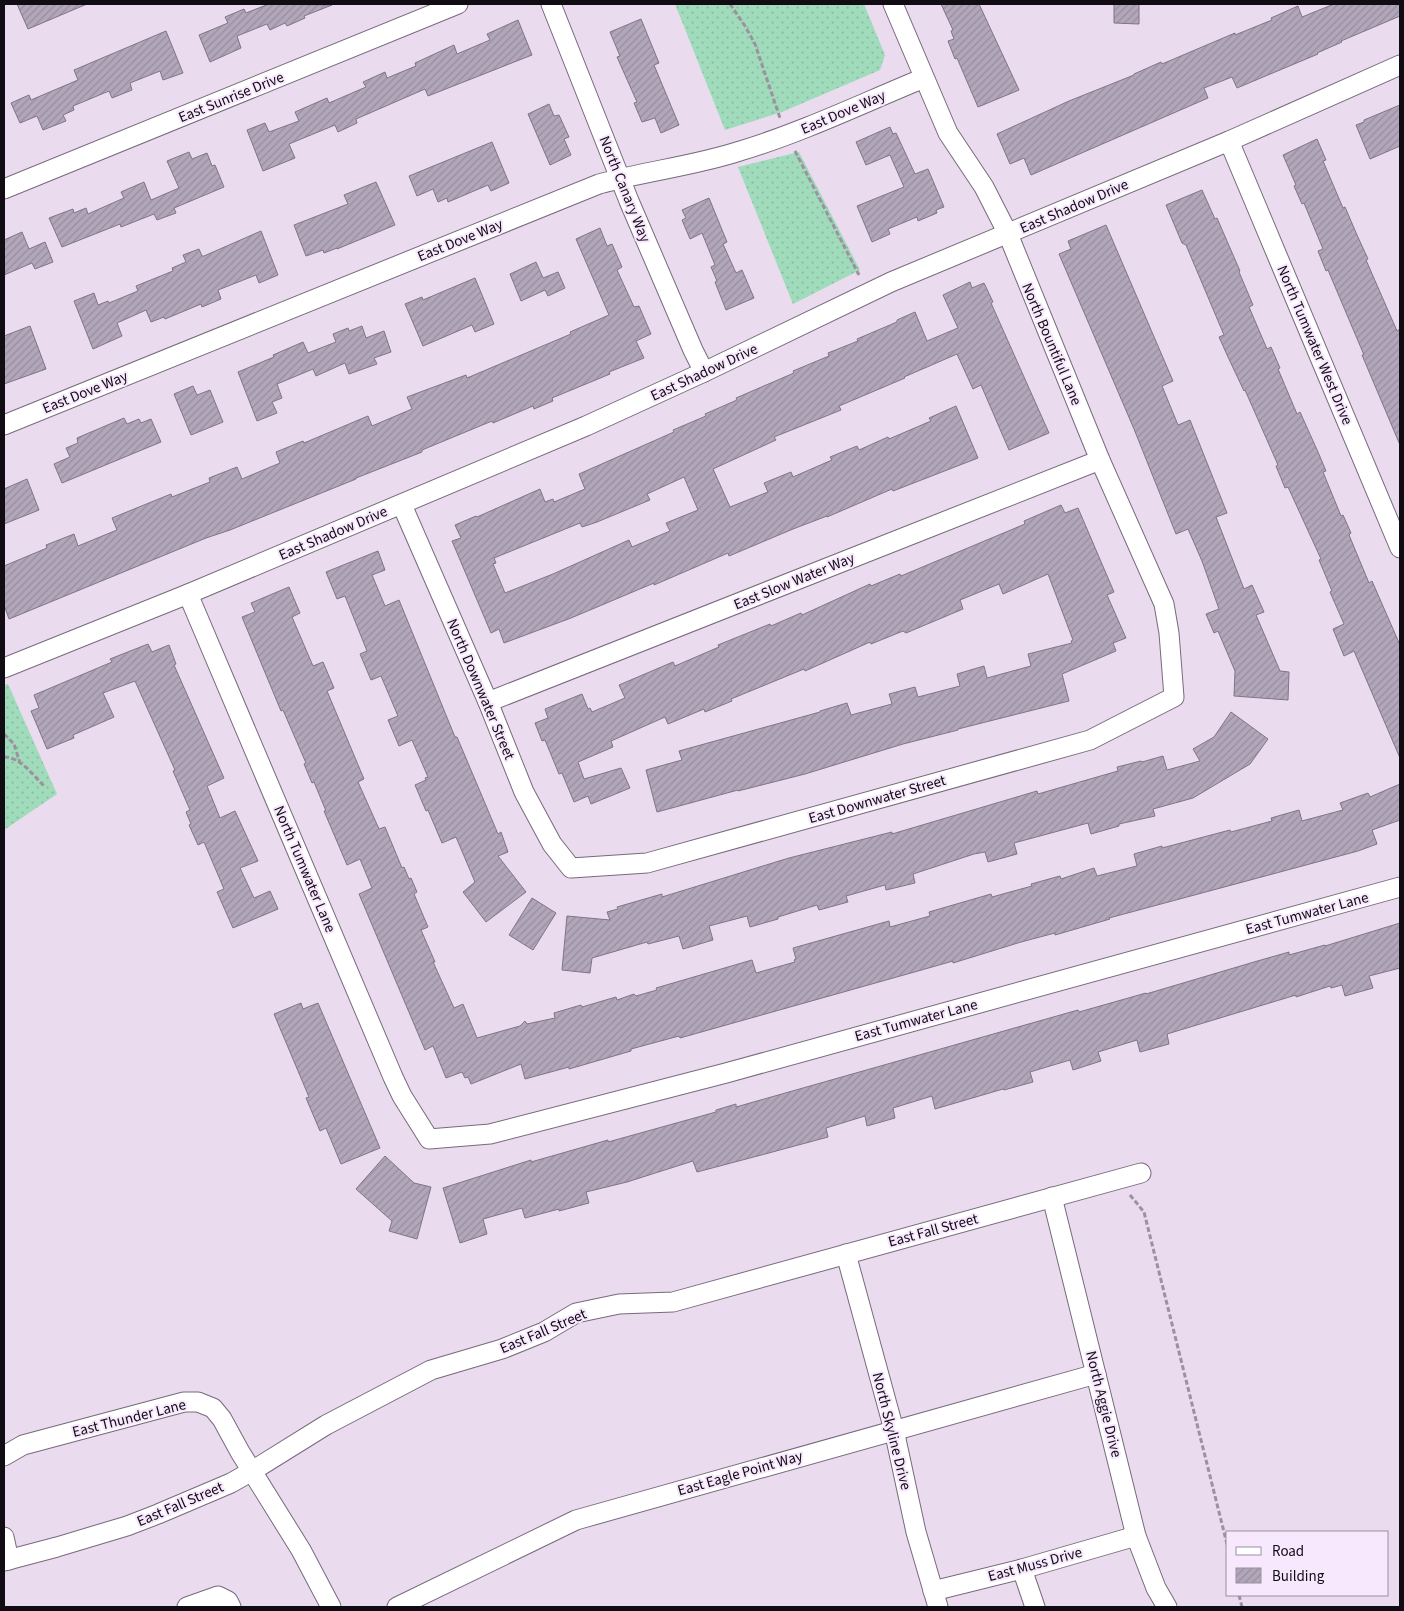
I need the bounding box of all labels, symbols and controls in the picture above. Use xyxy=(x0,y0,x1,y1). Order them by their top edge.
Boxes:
street label: East Sunrise Drive xyxy=(175,67,287,128)
street label: East Dove Way xyxy=(798,85,889,140)
street label: North Canary Way xyxy=(594,133,655,245)
street label: East Shadow Drive xyxy=(1017,174,1132,239)
street label: East Dove Way xyxy=(414,214,506,267)
street label: North Tumwater West Drive xyxy=(1271,262,1358,428)
street label: North Bountiful Lane xyxy=(1016,280,1087,409)
street label: East Shadow Drive xyxy=(647,338,761,406)
street label: East Dove Way xyxy=(39,366,131,419)
street label: East Shadow Drive xyxy=(276,501,391,566)
street label: East Slow Water Way xyxy=(731,548,858,615)
street label: North Downwater Street xyxy=(441,615,520,763)
street label: East Downwater Street xyxy=(806,770,948,829)
street label: North Tumwater Lane xyxy=(268,802,341,936)
street label: East Tumwater Lane xyxy=(1243,887,1371,940)
street label: East Tumwater Lane xyxy=(852,994,980,1047)
street label: East Fall Street xyxy=(886,1208,980,1253)
street label: East Fall Street xyxy=(497,1304,590,1359)
street label: North Aggie Drive xyxy=(1080,1349,1127,1460)
street label: North Skyline Drive xyxy=(867,1370,916,1492)
street label: East Thunder Lane xyxy=(70,1394,188,1443)
street label: East Eagle Point Way xyxy=(675,1446,805,1501)
street label: East Fall Street xyxy=(134,1477,227,1532)
legend xyxy=(1226,1531,1389,1596)
text: Road xyxy=(1272,1541,1304,1562)
street label: East Muss Drive xyxy=(986,1542,1085,1587)
text: Building xyxy=(1272,1566,1325,1587)

